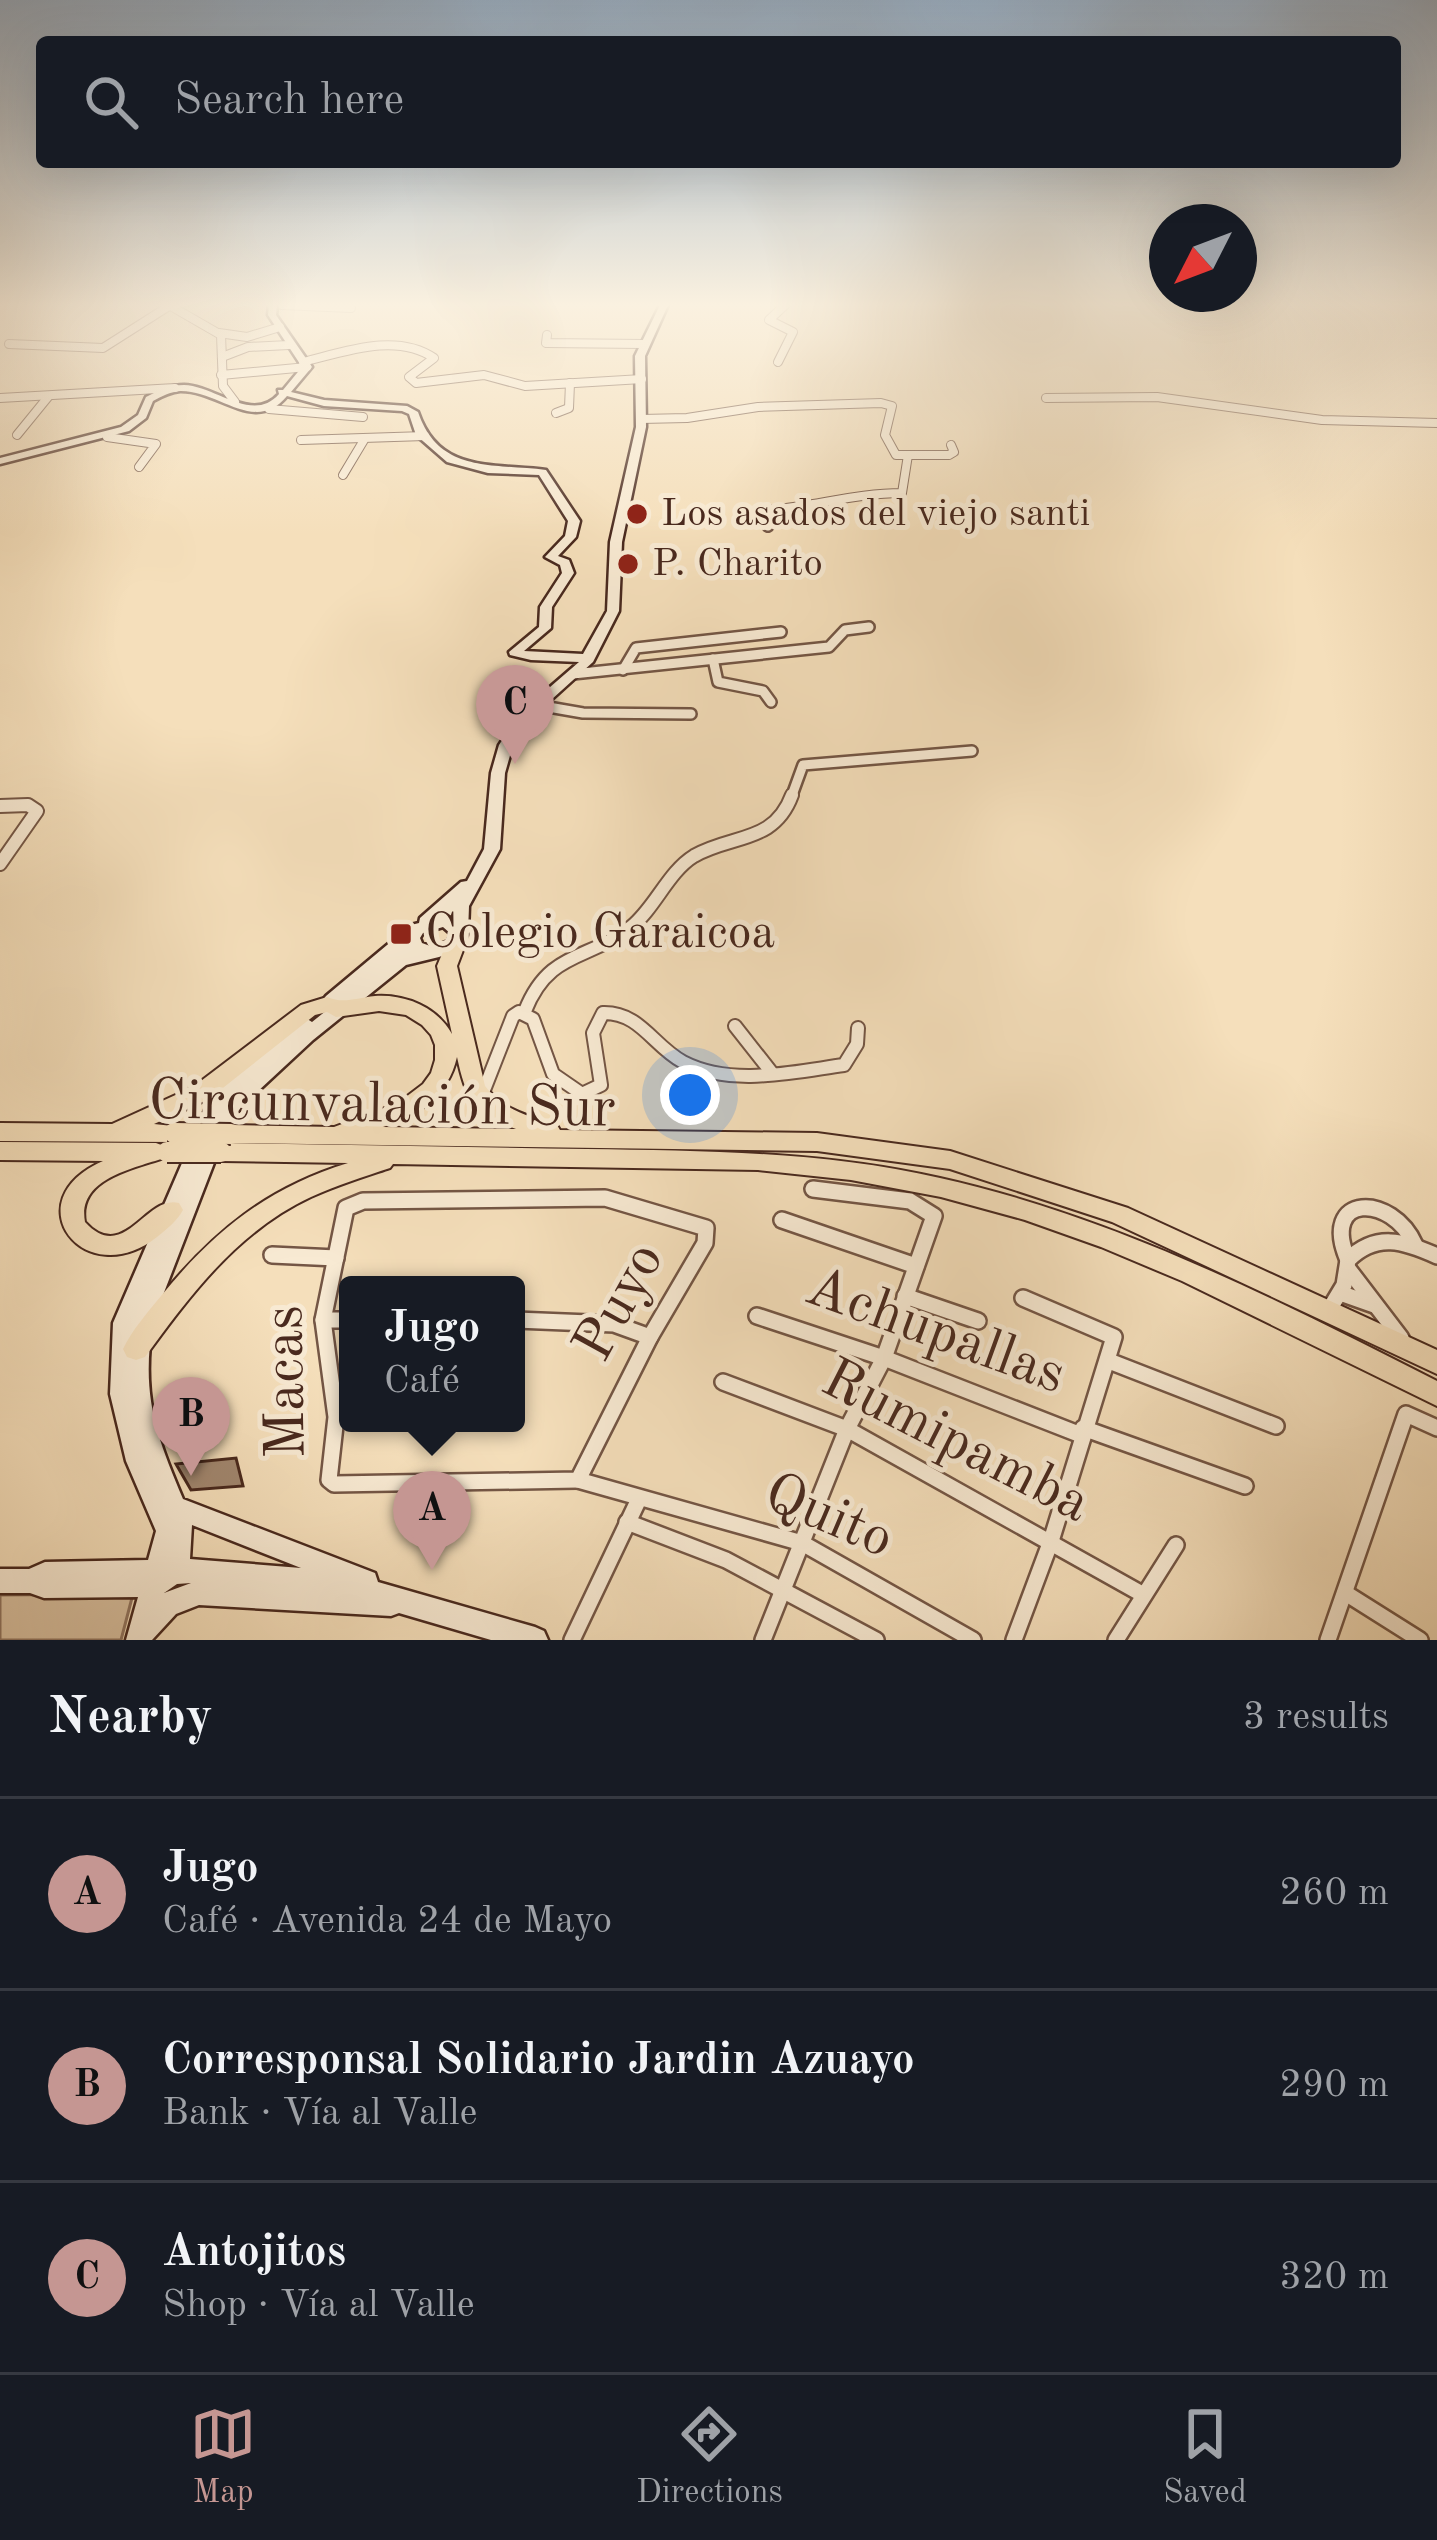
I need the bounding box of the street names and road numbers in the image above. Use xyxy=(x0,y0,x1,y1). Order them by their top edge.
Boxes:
street label: Circunvalación Sur xyxy=(148,1074,616,1140)
street label: Puyo xyxy=(566,1235,676,1371)
street label: Achupallas xyxy=(798,1260,1072,1406)
street label: Macas xyxy=(258,1305,318,1459)
street label: Rumipamba xyxy=(812,1351,1098,1535)
street label: Quito xyxy=(755,1466,901,1570)

